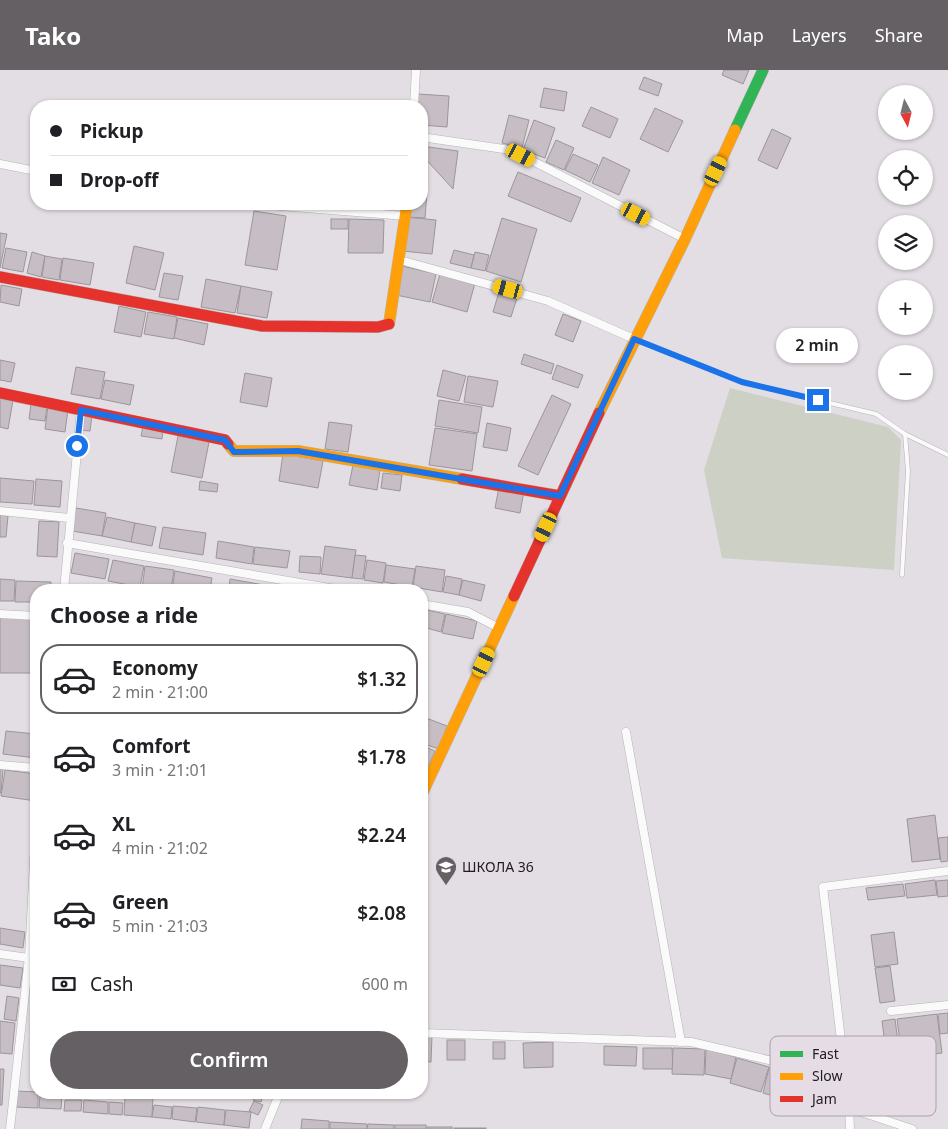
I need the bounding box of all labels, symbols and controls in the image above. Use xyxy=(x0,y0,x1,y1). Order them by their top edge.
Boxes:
text: Tako xyxy=(25,19,81,52)
text: Map xyxy=(726,23,764,47)
text: Layers xyxy=(792,23,847,47)
text: Share xyxy=(875,23,923,47)
north arrow xyxy=(878,85,932,140)
map controls xyxy=(878,85,933,400)
text: Pickup xyxy=(80,118,143,144)
car xyxy=(504,142,537,168)
button: locate xyxy=(878,150,933,205)
car xyxy=(702,154,729,188)
text: Drop-off xyxy=(80,167,159,193)
car xyxy=(619,201,652,227)
button: layers xyxy=(878,215,933,270)
car xyxy=(491,278,524,300)
button: + xyxy=(878,280,933,335)
callout: 2 min xyxy=(777,328,859,362)
text: 2 min xyxy=(795,334,839,356)
button: − xyxy=(878,345,933,400)
route end xyxy=(807,389,829,411)
route start xyxy=(66,435,88,457)
car xyxy=(532,510,559,544)
text: Choose a ride xyxy=(50,599,198,629)
car xyxy=(470,645,497,679)
text: Economy xyxy=(112,655,198,681)
icon: car xyxy=(52,657,97,702)
text: $1.32 xyxy=(357,666,406,692)
text: 2 min · 21:00 xyxy=(112,681,208,703)
text: Comfort xyxy=(112,733,191,759)
icon: car xyxy=(52,735,97,780)
text: $1.78 xyxy=(357,744,406,770)
text: 3 min · 21:01 xyxy=(112,759,208,781)
text: XL xyxy=(112,811,135,837)
icon: car xyxy=(52,813,97,858)
text: $2.24 xyxy=(357,822,406,848)
text: 4 min · 21:02 xyxy=(112,837,208,859)
school or university icon: ШКОЛА 36 xyxy=(434,855,458,886)
place label: ШКОЛА 36 xyxy=(462,857,534,876)
text: Green xyxy=(112,889,169,915)
icon: car xyxy=(52,891,97,936)
text: $2.08 xyxy=(357,900,406,926)
text: 5 min · 21:03 xyxy=(112,915,208,937)
icon: cash xyxy=(50,970,78,998)
text: Cash xyxy=(90,971,134,997)
text: 600 m xyxy=(361,973,408,995)
button: Confirm xyxy=(50,1031,408,1089)
legend xyxy=(770,1036,936,1116)
text: Fast xyxy=(812,1044,839,1063)
text: Slow xyxy=(812,1066,843,1085)
text: Jam xyxy=(810,1089,837,1108)

